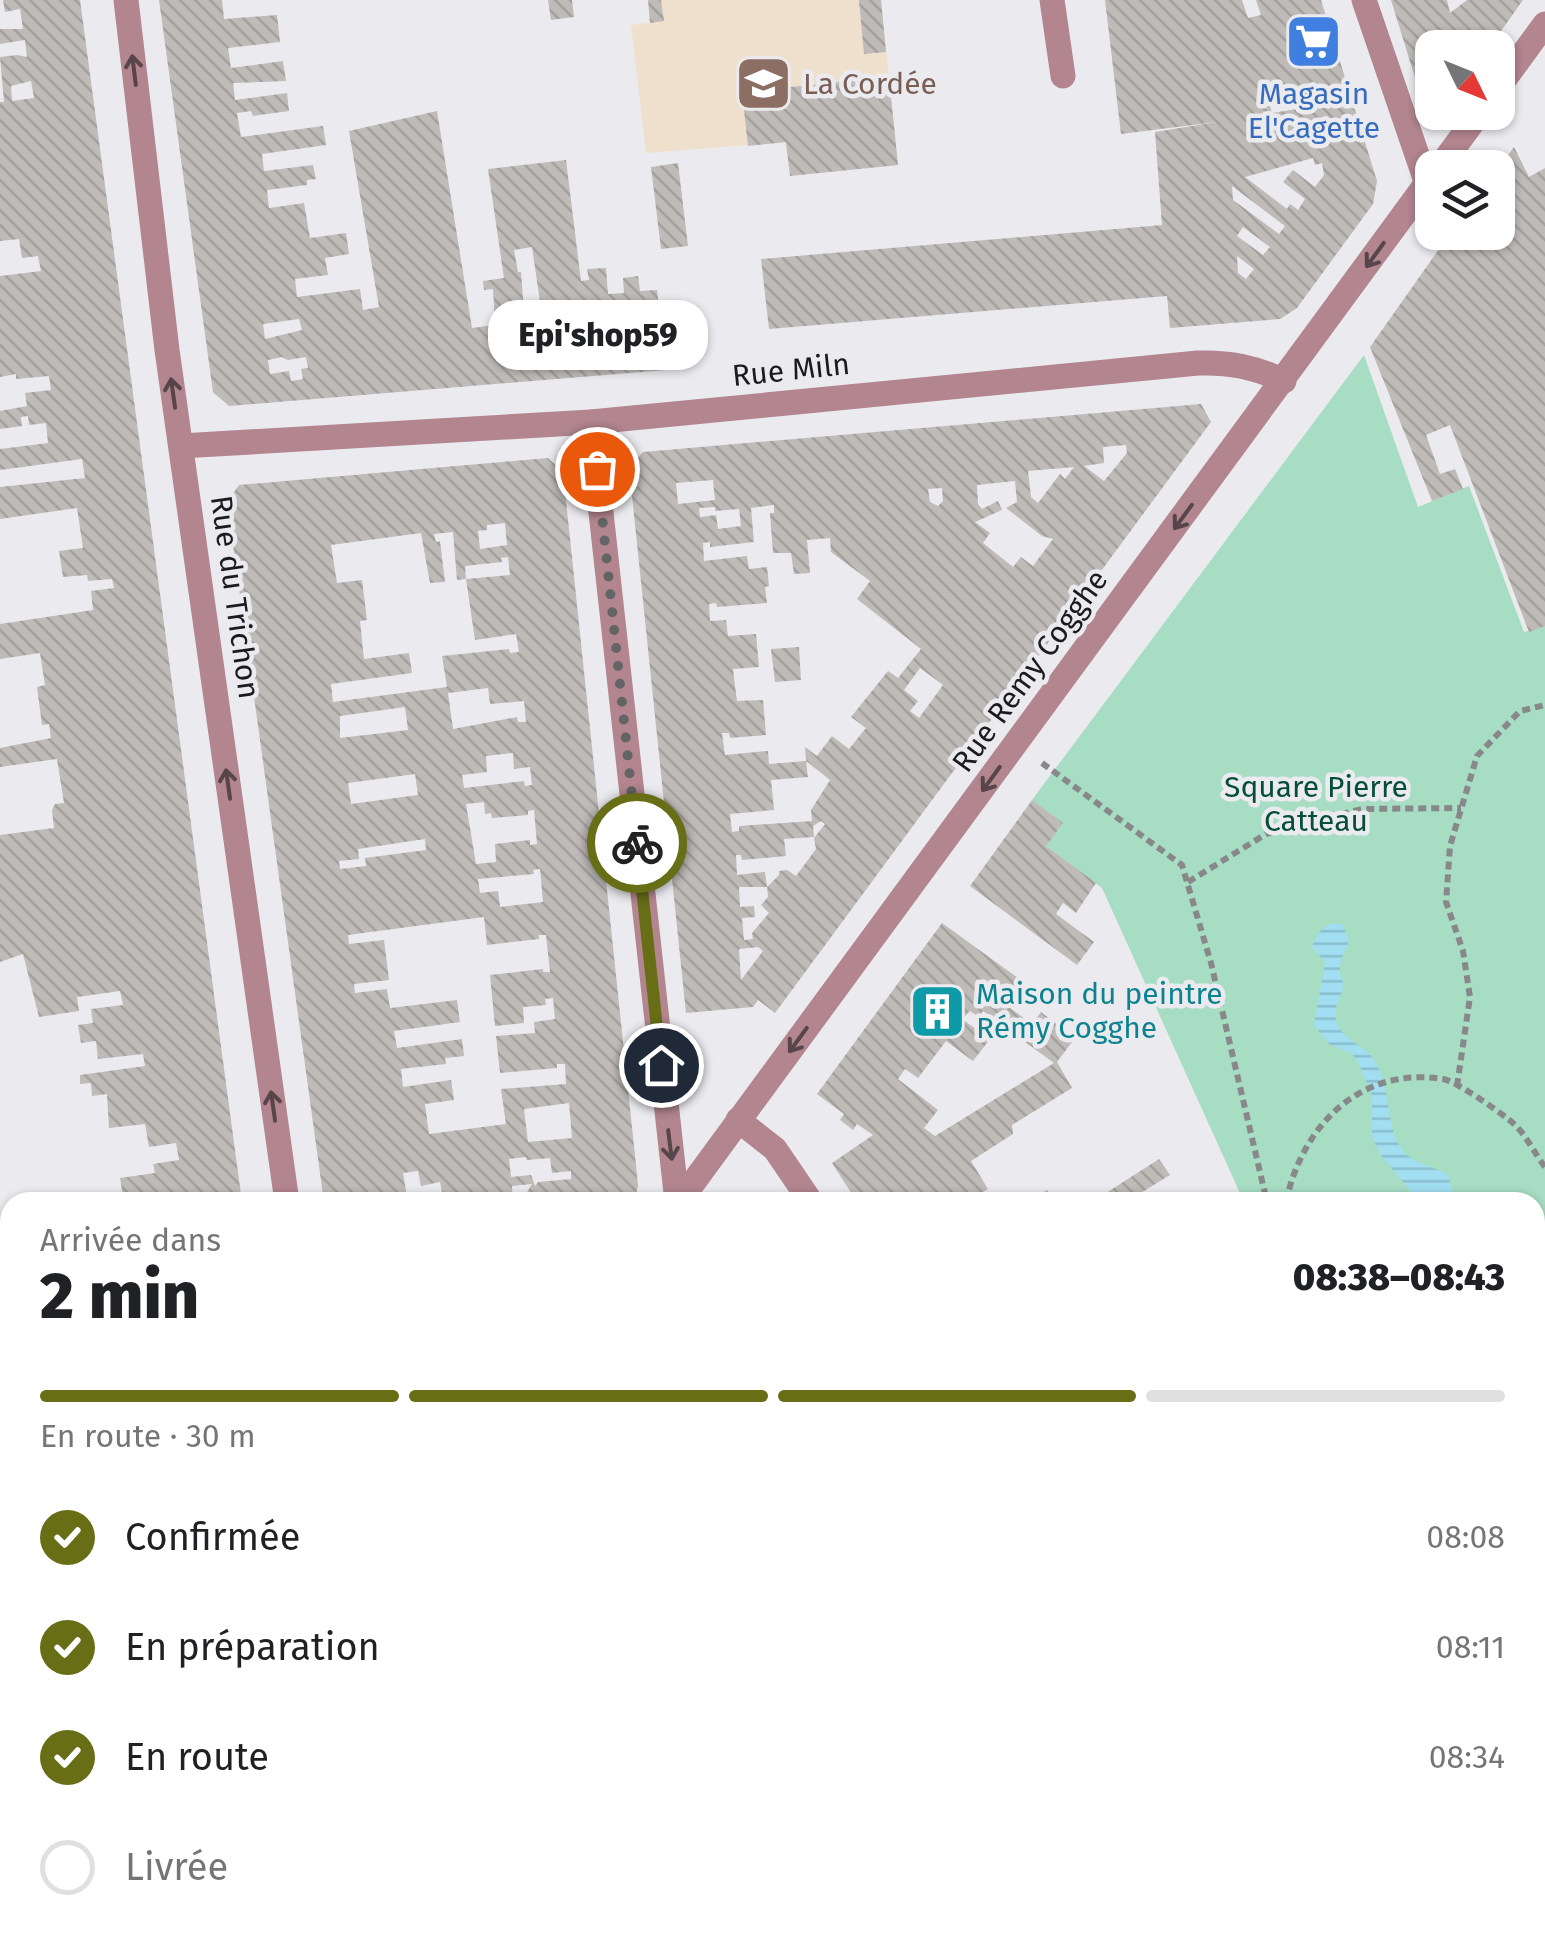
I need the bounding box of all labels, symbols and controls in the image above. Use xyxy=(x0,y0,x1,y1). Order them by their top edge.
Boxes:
supermarket icon: Magasin El'Cagette xyxy=(1284,12,1344,72)
north arrow xyxy=(1415,30,1515,130)
map controls xyxy=(1415,30,1515,250)
school or university icon: La Cordée xyxy=(734,54,794,114)
one-way arrow xyxy=(124,55,143,87)
place label: La Cordée xyxy=(803,66,937,102)
place label: Magasin El'Cagette xyxy=(1248,76,1380,146)
button: layers xyxy=(1415,150,1515,250)
one-way arrow xyxy=(1365,241,1386,268)
callout: Epi'shop59 xyxy=(487,299,707,369)
text: Epi'shop59 xyxy=(519,316,677,354)
street label: Rue Miln xyxy=(730,346,852,394)
one-way arrow xyxy=(164,377,182,410)
pin xyxy=(555,427,640,512)
icon: bag xyxy=(570,442,625,497)
street label: Rue du Trichon xyxy=(203,493,267,701)
one-way arrow xyxy=(1173,503,1194,530)
street label: Rue Remy Cogghe xyxy=(945,563,1115,779)
one-way arrow xyxy=(980,765,1001,792)
one-way arrow xyxy=(218,768,237,801)
park label: Square Pierre Catteau xyxy=(1224,769,1408,839)
courier xyxy=(587,793,687,893)
icon: bike xyxy=(610,816,665,871)
place label: Maison du peintre Rémy Cogghe xyxy=(976,976,1223,1046)
building icon: Maison du peintre Rémy Cogghe xyxy=(907,981,967,1041)
pin xyxy=(619,1023,704,1108)
one-way arrow xyxy=(787,1026,808,1054)
icon: home xyxy=(634,1038,689,1093)
one-way arrow xyxy=(263,1090,282,1123)
one-way arrow xyxy=(661,1129,680,1161)
text: Arrivée dans xyxy=(40,1221,221,1259)
text: 08:38–08:43 xyxy=(1293,1254,1505,1300)
text: 2 min xyxy=(40,1257,199,1335)
text: En route · 30 m xyxy=(40,1417,256,1455)
icon: check xyxy=(40,1510,95,1565)
text: Confirmée xyxy=(125,1514,301,1560)
text: 08:08 xyxy=(1426,1518,1505,1556)
icon: check xyxy=(40,1620,95,1675)
text: En préparation xyxy=(125,1624,380,1670)
text: 08:11 xyxy=(1436,1628,1505,1666)
icon: check xyxy=(40,1730,95,1785)
text: En route xyxy=(125,1734,269,1780)
text: 08:34 xyxy=(1429,1738,1505,1776)
text: Livrée xyxy=(125,1844,228,1890)

